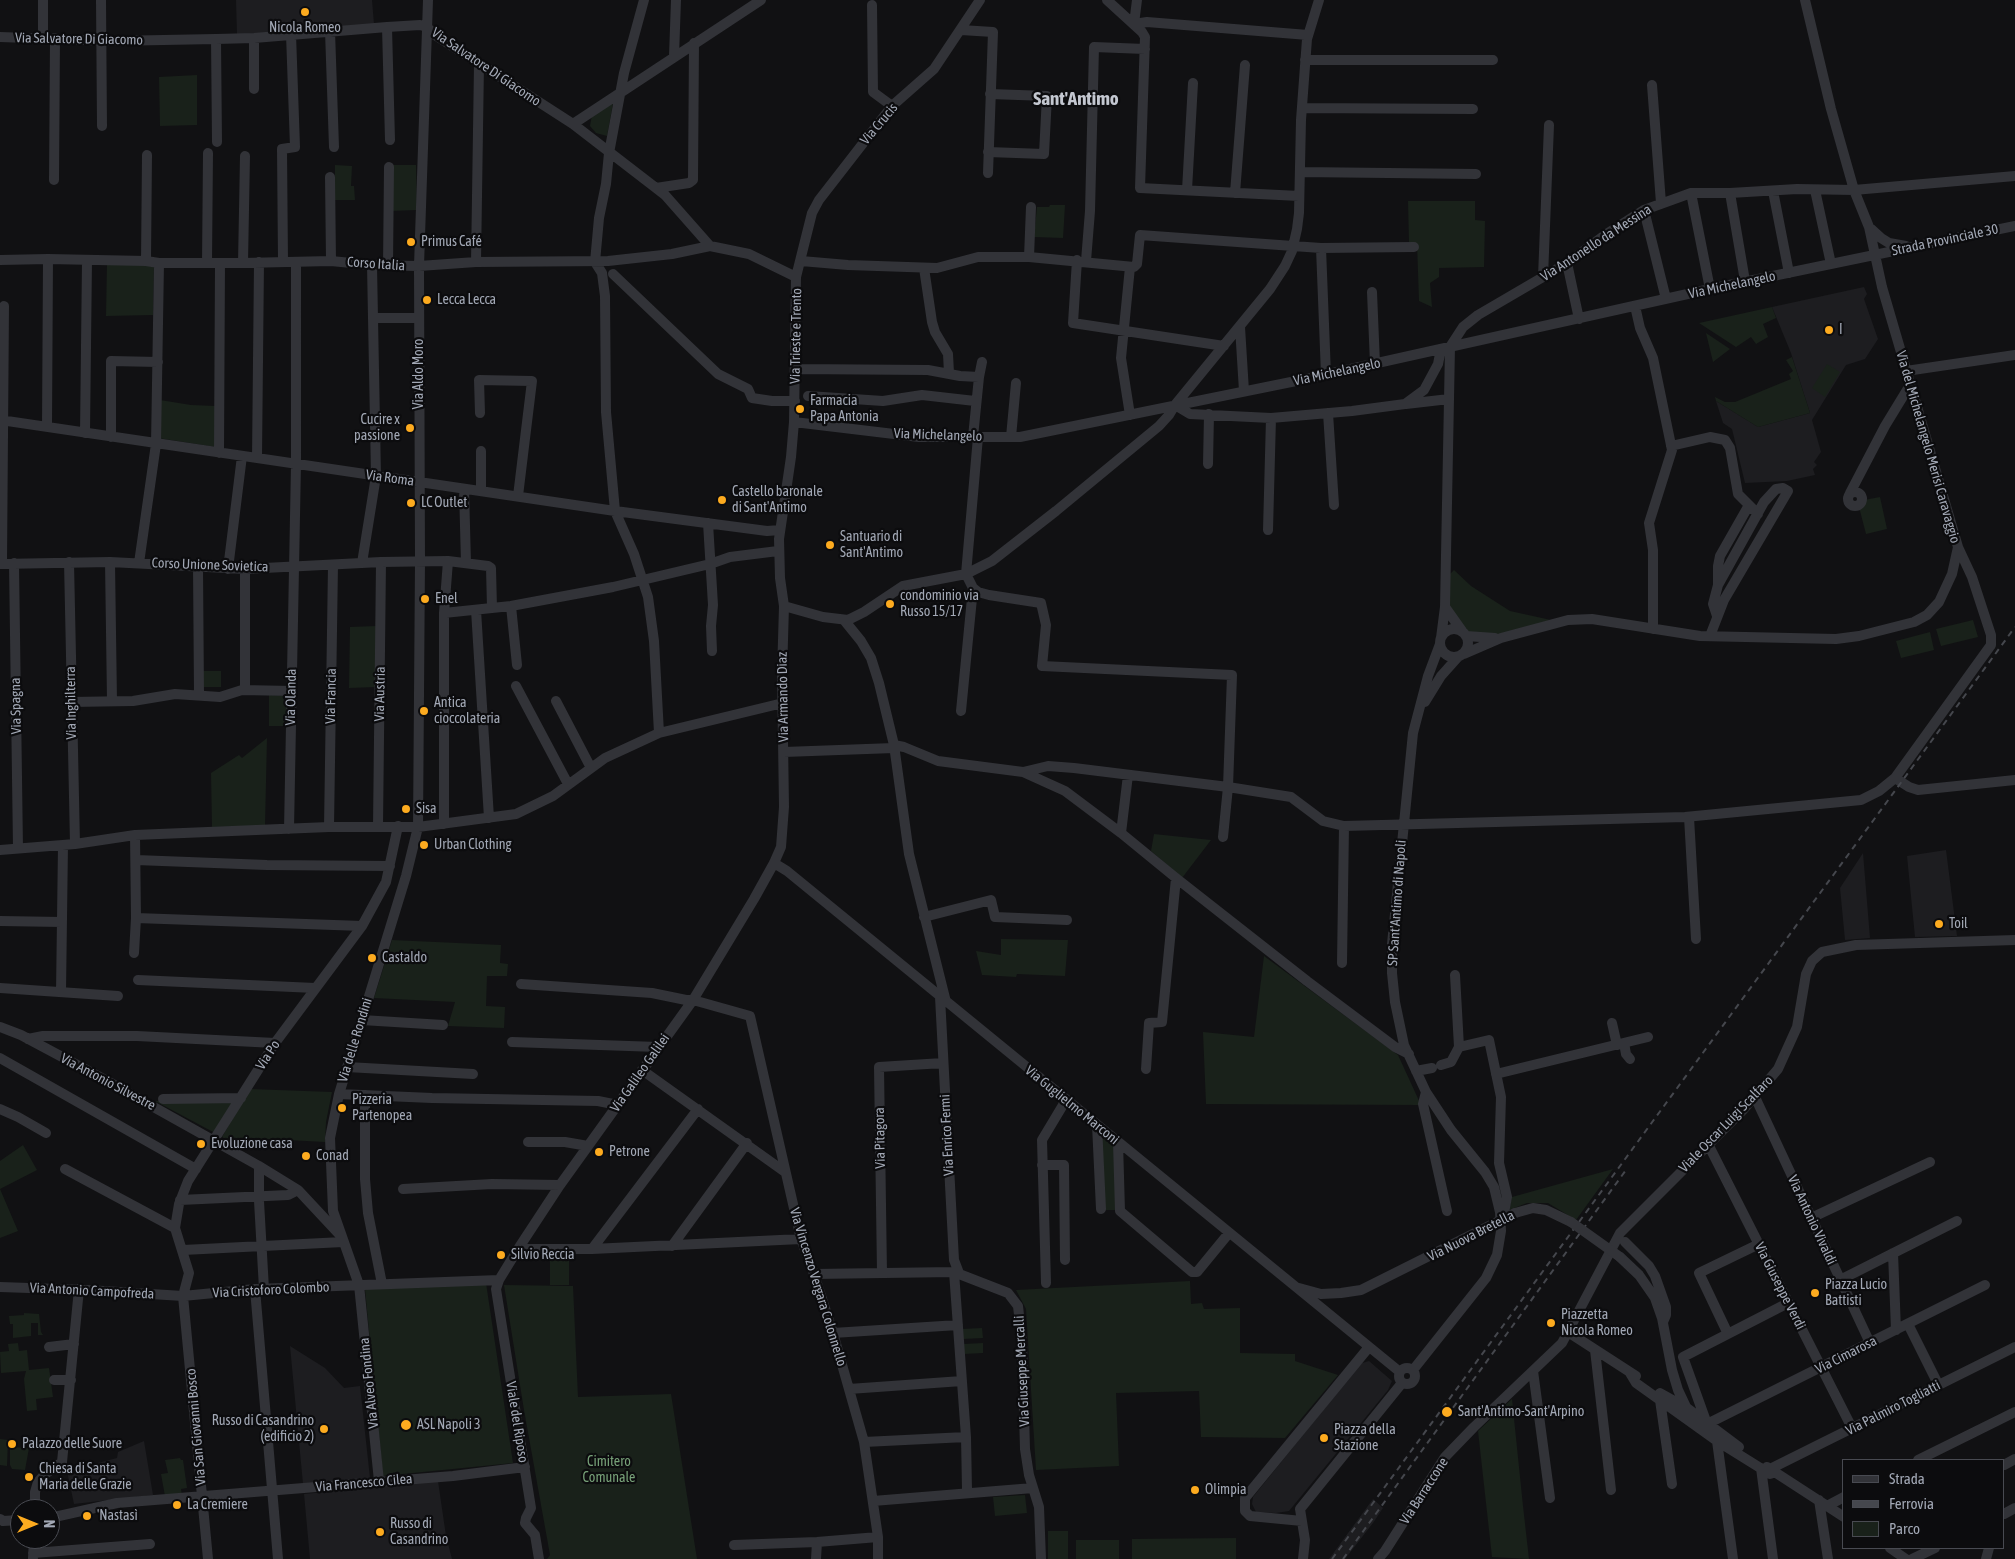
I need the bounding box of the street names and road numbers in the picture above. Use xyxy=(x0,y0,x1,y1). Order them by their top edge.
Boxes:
street label: Via Salvatore Di Giacomo xyxy=(428,24,544,110)
street label: Via Salvatore Di Giacomo xyxy=(15,29,143,49)
street label: Via Crucis xyxy=(857,100,901,148)
street label: Via Antonello da Messina xyxy=(1537,201,1655,285)
street label: Strada Provinciale 30 xyxy=(1890,221,2000,259)
street label: Corso Italia xyxy=(346,254,406,274)
street label: Via Michelangelo xyxy=(1687,268,1777,302)
street label: Via Trieste e Trento xyxy=(787,288,805,384)
street label: Via Aldo Moro xyxy=(411,339,427,409)
street label: Via del Michelangelo Merisi Caravaggio xyxy=(1892,349,1964,545)
street label: Via Michelangelo xyxy=(1292,355,1382,389)
street label: Via Michelangelo xyxy=(893,425,983,445)
street label: Via Roma xyxy=(365,466,415,490)
street label: Corso Unione Sovietica xyxy=(151,555,269,575)
street label: Via Armando Diaz xyxy=(774,652,792,742)
street label: Via Inghilterra xyxy=(62,666,80,740)
street label: Via Austria xyxy=(371,666,389,722)
street label: Via Olanda xyxy=(282,668,300,726)
street label: Via Francia xyxy=(322,668,340,724)
street label: Via Spagna xyxy=(7,677,25,735)
street label: SP Sant'Antimo di Napoli xyxy=(1384,839,1410,967)
street label: Via delle Rondini xyxy=(334,996,376,1084)
street label: Via Galileo Galilei xyxy=(607,1031,673,1115)
street label: Via Po xyxy=(252,1037,284,1073)
street label: Via Antonio Silvestre xyxy=(58,1050,158,1114)
street label: Via Guglielmo Marconi xyxy=(1022,1062,1122,1148)
street label: Viale Oscar Luigi Scalfaro xyxy=(1675,1072,1777,1176)
street label: Via Enrico Fermi xyxy=(936,1094,958,1176)
street label: Via Pitagora xyxy=(871,1107,889,1169)
street label: Via Antonio Vivaldi xyxy=(1784,1173,1840,1267)
street label: Via Vincenzo Vergara Colonnello xyxy=(786,1206,850,1368)
street label: Via Nuova Bretella xyxy=(1425,1207,1517,1265)
street label: Via Giuseppe Verdi xyxy=(1751,1240,1809,1332)
street label: Via Antonio Campofreda xyxy=(29,1279,155,1303)
street label: Via Cristoforo Colombo xyxy=(212,1279,330,1301)
street label: Via Giuseppe Mercalli xyxy=(1011,1315,1033,1427)
street label: Via Cimarosa xyxy=(1812,1332,1880,1378)
street label: Via Alveo Fondina xyxy=(356,1337,382,1429)
street label: Via San Giovanni Bosco xyxy=(183,1368,209,1486)
street label: Via Palmiro Togliatti xyxy=(1843,1377,1943,1439)
street label: Viale del Riposo xyxy=(502,1380,532,1464)
street label: Via Barraccone xyxy=(1396,1454,1452,1528)
street label: Via Francesco Cilea xyxy=(315,1470,413,1496)

